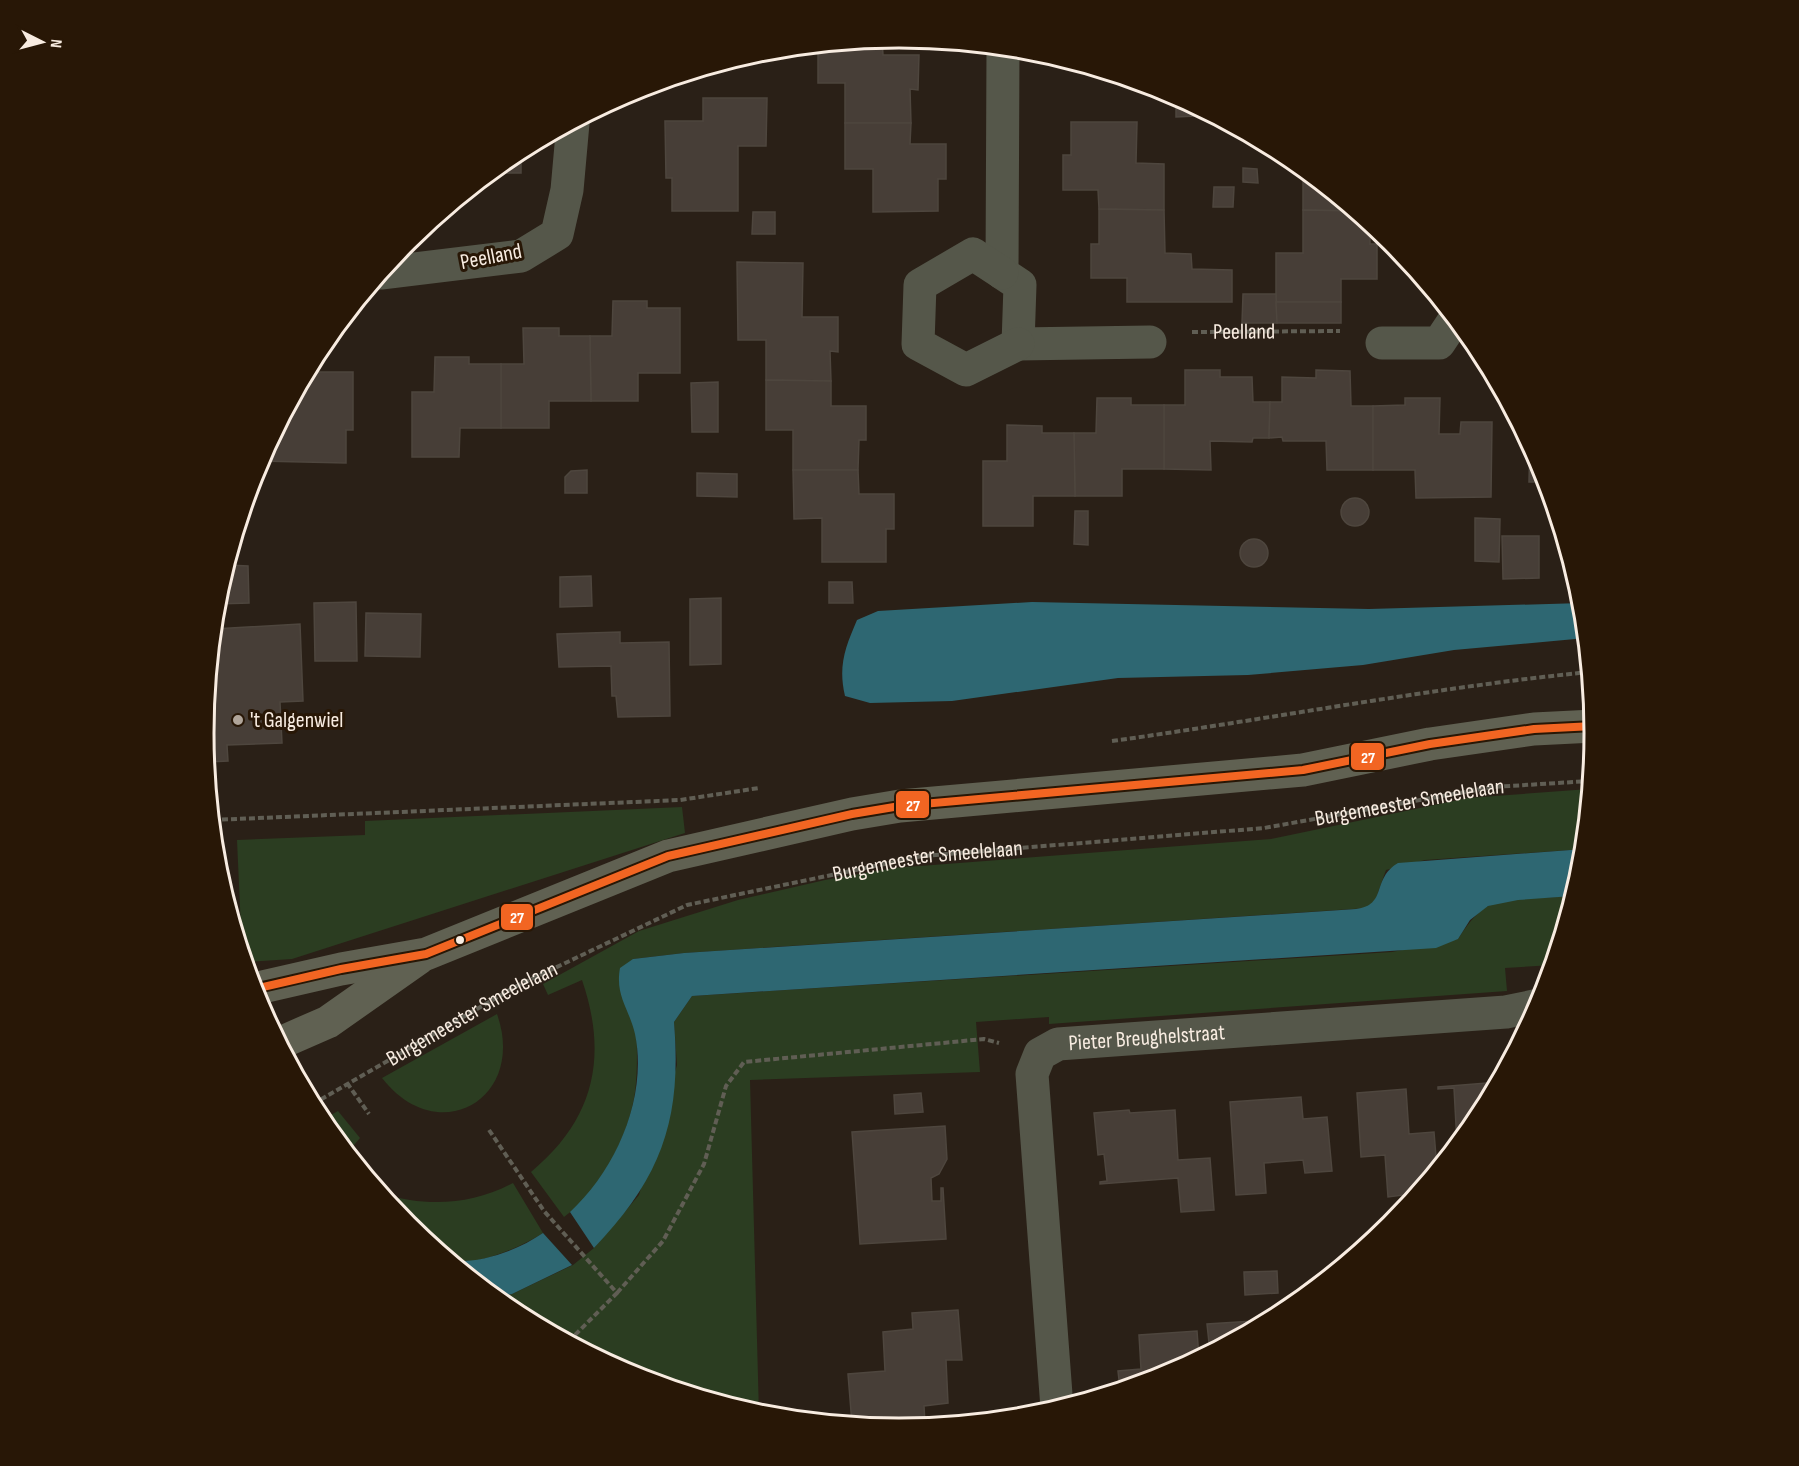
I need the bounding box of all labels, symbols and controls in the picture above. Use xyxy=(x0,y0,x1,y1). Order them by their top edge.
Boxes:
north arrow xyxy=(12,12,72,72)
text: N xyxy=(46,38,65,49)
street label: Peelland xyxy=(458,238,524,276)
street label: Peelland xyxy=(1213,318,1275,345)
place label: 't Galgenwiel xyxy=(250,707,343,734)
marker: 't Galgenwiel xyxy=(231,713,245,727)
line badge: 27 xyxy=(1350,742,1385,771)
text: 27 xyxy=(1361,749,1375,768)
street label: Burgemeester Smeelelaan xyxy=(1313,773,1505,832)
line badge: 27 xyxy=(895,790,930,819)
text: 27 xyxy=(906,797,920,816)
street label: Burgemeester Smeelelaan xyxy=(830,834,1024,888)
line badge: 27 xyxy=(500,903,534,931)
text: 27 xyxy=(510,909,524,928)
unlabelled marker xyxy=(454,934,466,946)
street label: Burgemeester Smeelelaan xyxy=(382,955,562,1072)
street label: Pieter Breughelstraat xyxy=(1068,1019,1226,1057)

